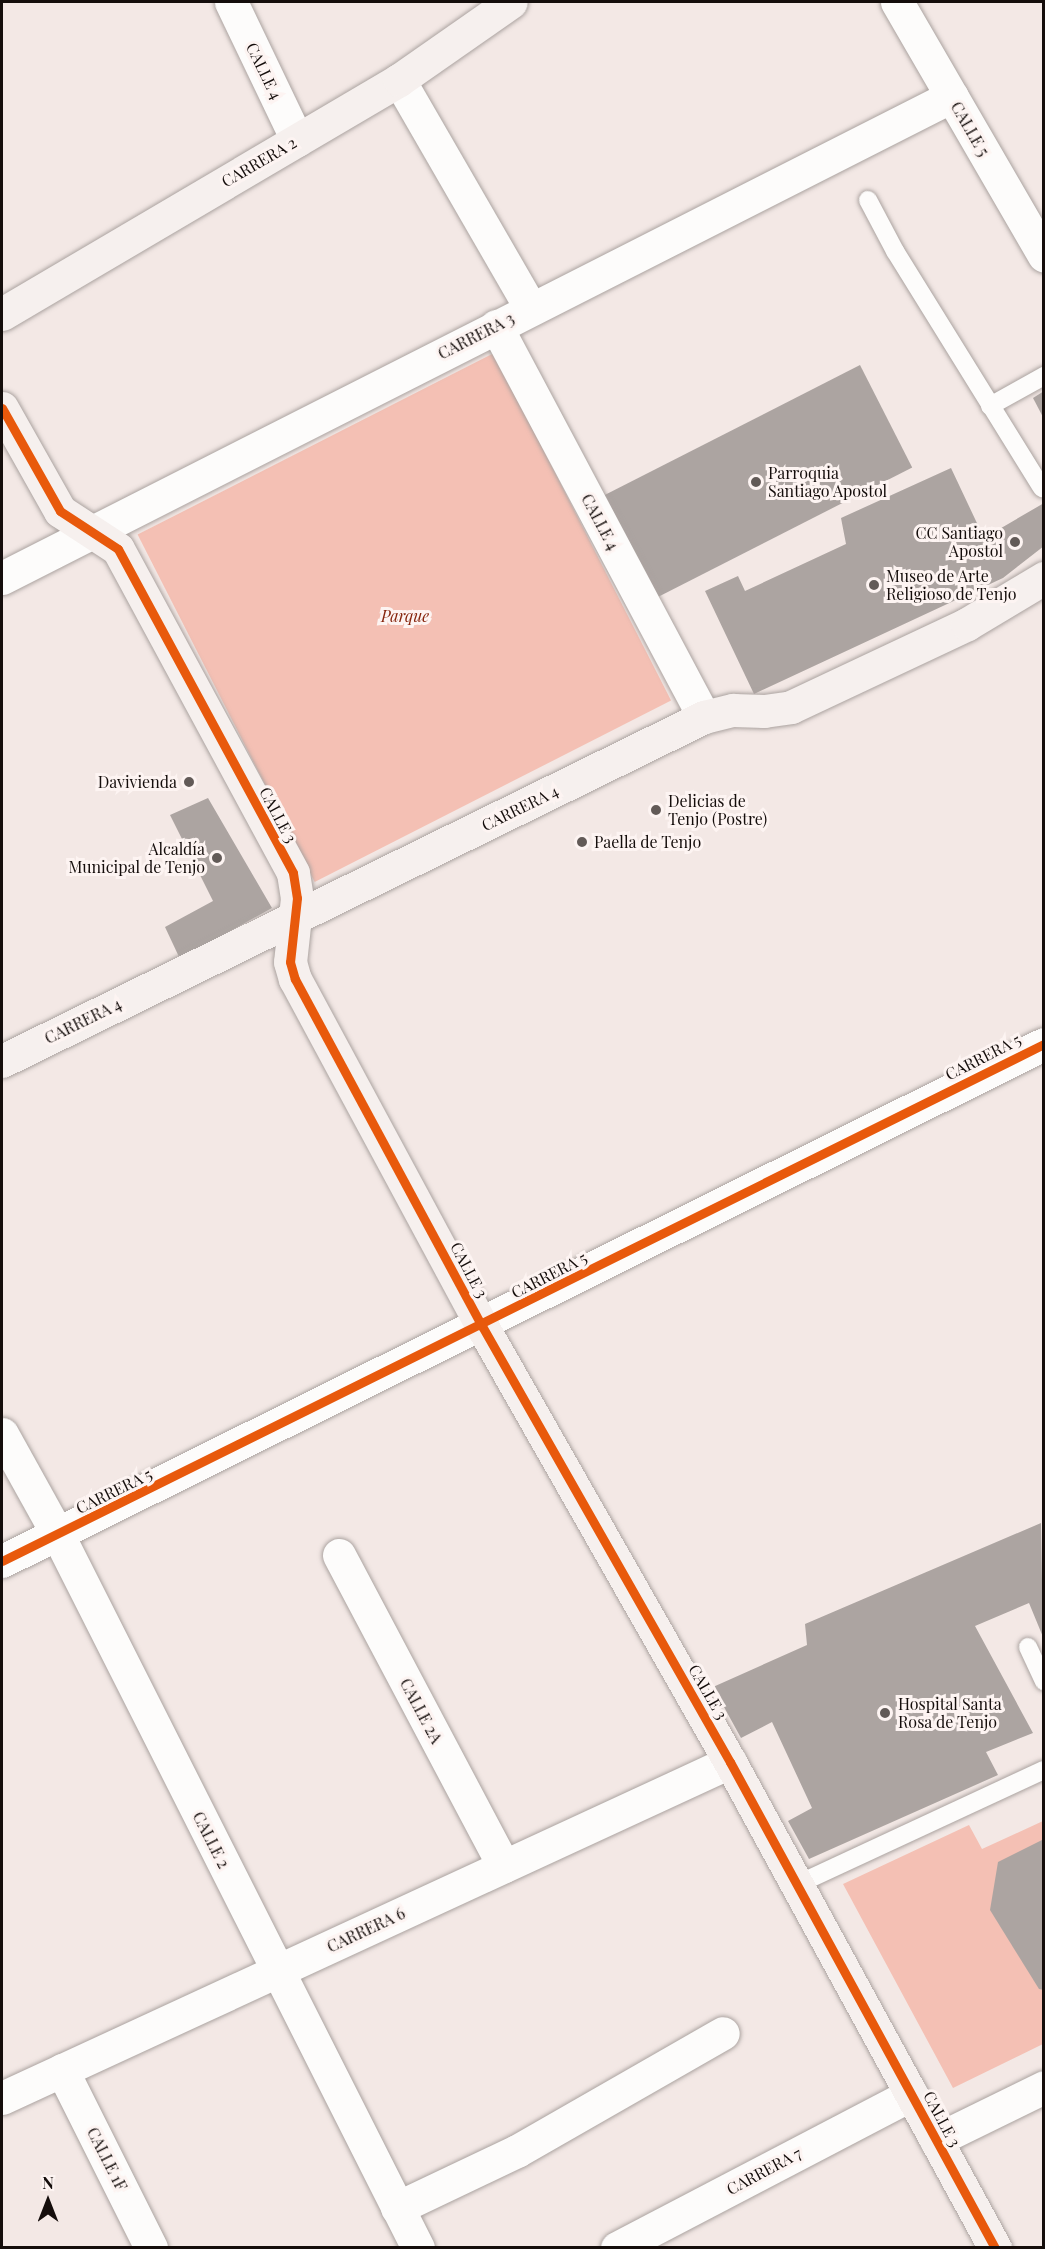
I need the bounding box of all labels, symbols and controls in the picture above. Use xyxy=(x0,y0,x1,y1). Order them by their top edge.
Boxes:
street label: CALLE 4 xyxy=(242,39,286,103)
street label: CALLE 5 xyxy=(947,98,993,160)
street label: CARRERA 2 xyxy=(218,133,300,191)
street label: CARRERA 3 xyxy=(435,309,517,363)
place label: Parroquia Santiago Apostol xyxy=(768,463,888,501)
marker: Parroquia Santiago Apostol xyxy=(749,475,763,489)
street label: CALLE 4 xyxy=(577,490,623,554)
place label: CC Santiago Apostol xyxy=(915,523,1003,561)
marker: CC Santiago Apostol xyxy=(1008,535,1022,549)
place label: Museo de Arte Religioso de Tenjo xyxy=(886,566,1017,604)
marker: Museo de Arte Religioso de Tenjo xyxy=(867,578,881,592)
park label: Parque xyxy=(381,606,429,626)
place label: Davivienda xyxy=(98,772,177,792)
marker: Davivienda xyxy=(182,775,196,789)
street label: CARRERA 4 xyxy=(478,781,562,835)
street label: CALLE 3 xyxy=(255,784,301,846)
place label: Delicias de Tenjo (Postre) xyxy=(668,791,767,829)
marker: Delicias de Tenjo (Postre) xyxy=(649,803,663,817)
place label: Paella de Tenjo xyxy=(594,832,702,852)
marker: Paella de Tenjo xyxy=(575,835,589,849)
place label: Alcaldía Municipal de Tenjo xyxy=(68,839,205,877)
marker: Alcaldía Municipal de Tenjo xyxy=(210,851,224,865)
street label: CARRERA 4 xyxy=(41,994,125,1048)
street label: CARRERA 5 xyxy=(942,1030,1024,1084)
street label: CALLE 3 xyxy=(446,1239,492,1301)
street label: CARRERA 5 xyxy=(508,1248,590,1302)
street label: CARRERA 5 xyxy=(73,1464,155,1518)
street label: CALLE 3 xyxy=(685,1661,731,1723)
street label: CALLE 2A xyxy=(396,1675,446,1747)
place label: Hospital Santa Rosa de Tenjo xyxy=(898,1694,1002,1732)
marker: Hospital Santa Rosa de Tenjo xyxy=(876,1704,894,1722)
street label: CALLE 2 xyxy=(189,1808,233,1872)
street label: CARRERA 6 xyxy=(324,1904,408,1956)
street label: CALLE 3 xyxy=(919,2088,965,2150)
street label: CALLE 1F xyxy=(83,2124,131,2194)
street label: CARRERA 7 xyxy=(723,2143,805,2199)
north arrow xyxy=(18,2171,78,2231)
text: N xyxy=(42,2172,54,2193)

